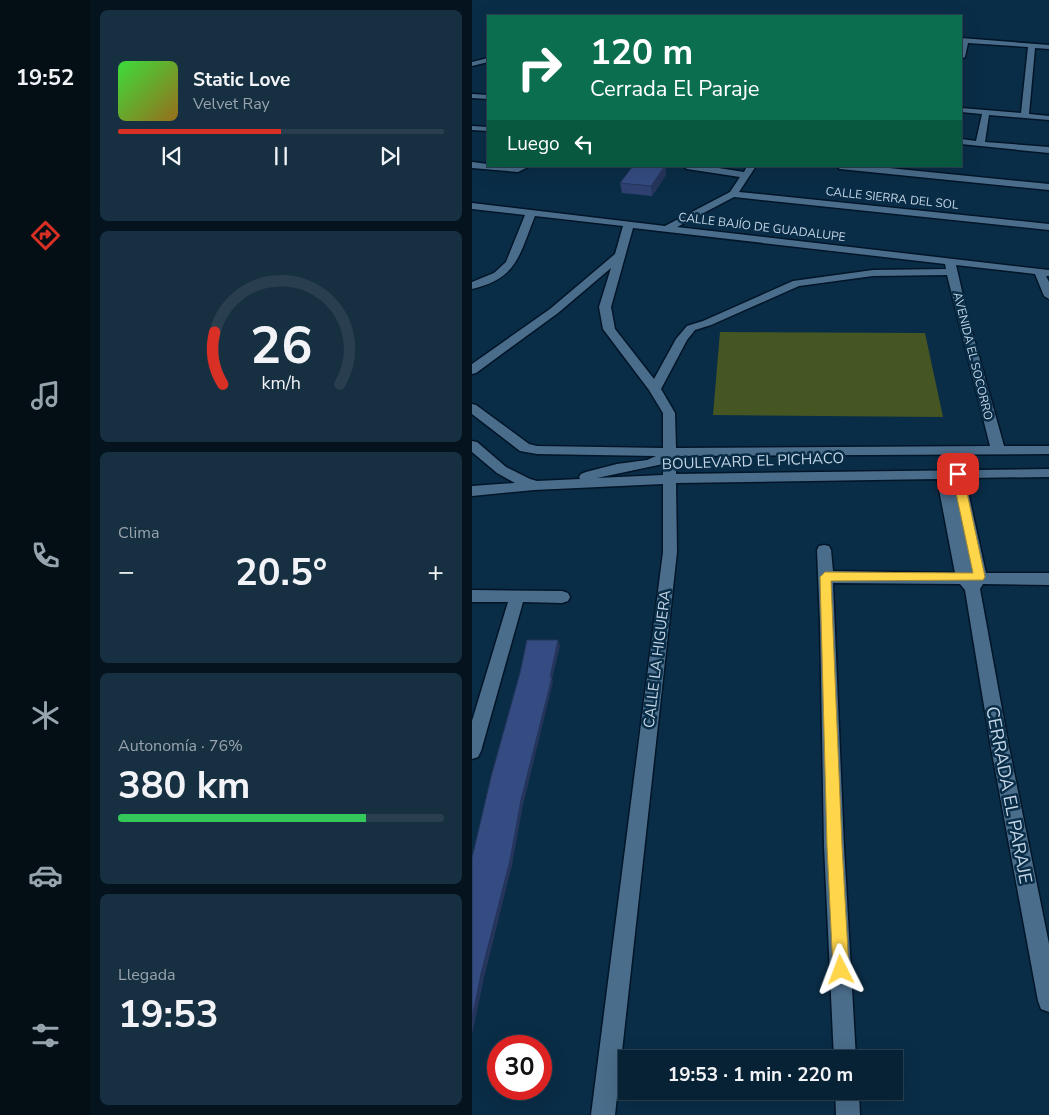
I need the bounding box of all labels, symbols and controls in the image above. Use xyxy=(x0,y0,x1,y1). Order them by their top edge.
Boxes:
text: 120 m xyxy=(590,29,693,76)
icon: right xyxy=(507,35,572,100)
text: 19:52 xyxy=(16,63,74,93)
text: Static Love xyxy=(193,67,290,93)
text: Cerrada El Paraje xyxy=(590,74,760,104)
text: Velvet Ray xyxy=(193,93,270,115)
icon: left xyxy=(570,130,598,158)
text: Luego xyxy=(507,131,560,157)
icon: previous xyxy=(158,142,186,170)
icon: pause xyxy=(267,142,295,170)
icon: next xyxy=(376,142,404,170)
street label: CALLE SIERRA DEL SOL xyxy=(825,183,960,213)
street label: CALLE BAJÍO DE GUADALUPE xyxy=(678,209,846,245)
icon: directions xyxy=(28,218,63,253)
street label: AVENIDA EL SOCORRO xyxy=(949,290,997,422)
text: 26 xyxy=(250,310,312,381)
text: km/h xyxy=(261,371,301,395)
icon: music xyxy=(28,378,63,413)
street label: BOULEVARD EL PICHACO xyxy=(661,448,845,474)
pin xyxy=(937,453,979,495)
icon: arrive xyxy=(944,460,972,488)
text: Clima xyxy=(118,522,159,544)
icon: phone xyxy=(28,538,63,573)
text: 20.5° xyxy=(235,547,327,598)
text: − xyxy=(118,553,135,591)
text: + xyxy=(427,553,444,591)
street label: CALLE LA HIGUERA xyxy=(639,589,675,729)
icon: climate xyxy=(28,698,63,733)
street label: CERRADA EL PARAJE xyxy=(980,704,1038,886)
text: Autonomía · 76% xyxy=(118,735,243,757)
text: 380 km xyxy=(118,760,250,811)
icon: car xyxy=(28,858,63,893)
position arrow xyxy=(814,943,866,995)
text: Llegada xyxy=(118,964,176,986)
text: 19:53 xyxy=(118,989,219,1040)
icon: filters xyxy=(28,1018,63,1053)
speed limit sign: 30 xyxy=(487,1035,552,1100)
text: 19:53 · 1 min · 220 m xyxy=(668,1062,853,1088)

